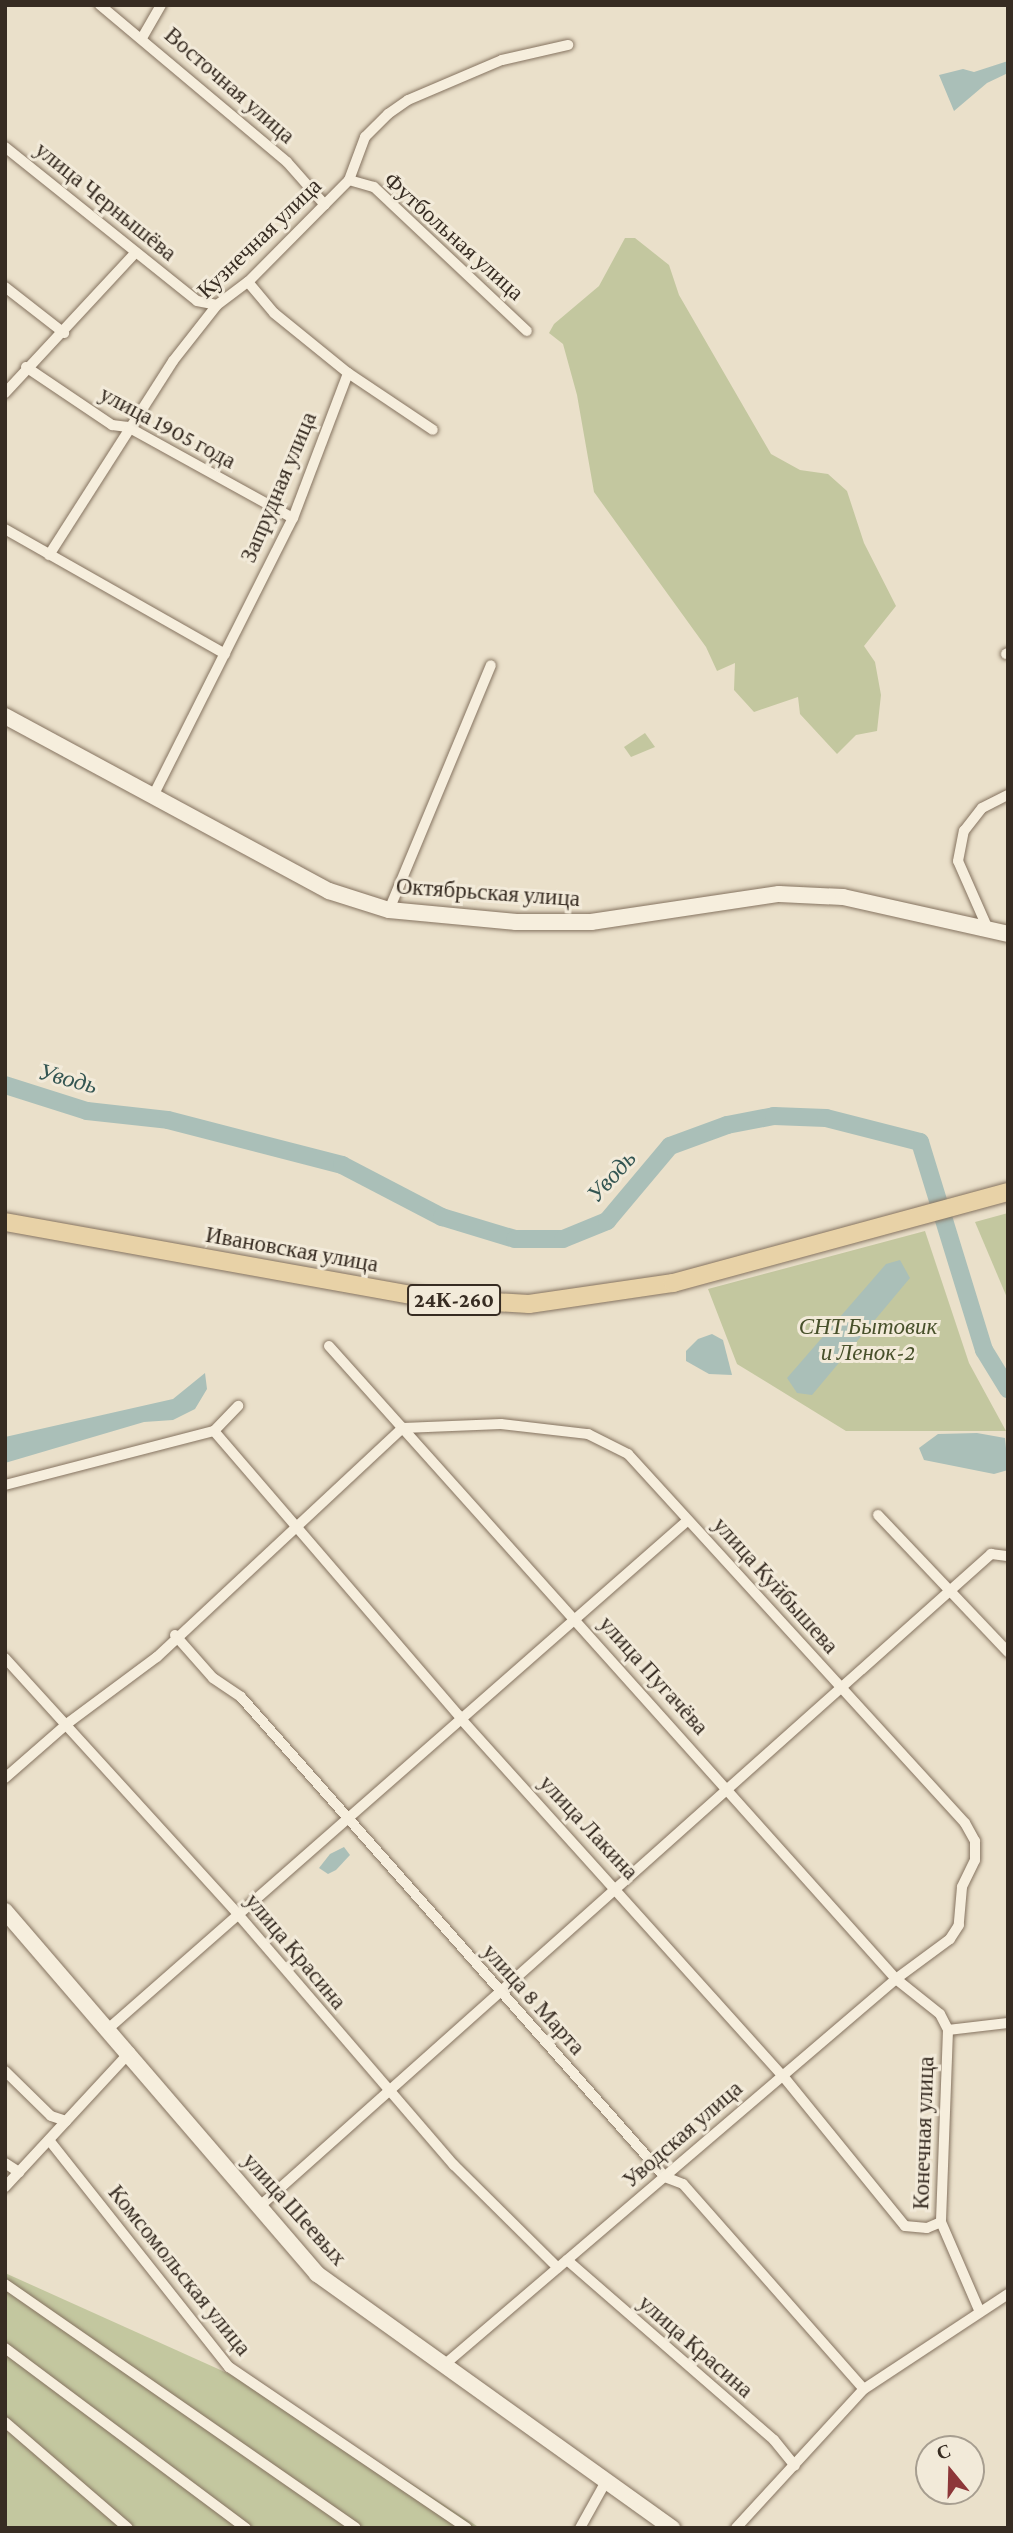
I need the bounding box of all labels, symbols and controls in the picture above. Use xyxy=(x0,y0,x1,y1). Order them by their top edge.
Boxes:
street label: Восточная улица xyxy=(159,21,301,149)
street label: улица Чернышёва xyxy=(30,135,182,267)
street label: Футбольная улица xyxy=(378,166,530,306)
street label: Кузнечная улица xyxy=(191,172,327,304)
street label: улица 1905 года xyxy=(95,380,241,474)
street label: Запрудная улица xyxy=(234,408,322,566)
street label: Октябрьская улица xyxy=(395,872,581,912)
water label: Уводь xyxy=(35,1056,101,1100)
water label: Уводь xyxy=(580,1144,642,1208)
street label: Ивановская улица xyxy=(204,1220,380,1278)
road number: 24К-260 xyxy=(407,1282,501,1318)
park label: СНТ Бытовик и Ленок-2 xyxy=(799,1312,937,1366)
street label: улица Куйбышева xyxy=(707,1511,845,1659)
street label: улица Пугачёва xyxy=(593,1610,715,1740)
street label: улица Лакина xyxy=(534,1769,644,1885)
street label: улица Красина xyxy=(239,1887,353,2015)
street label: улица 8 Марта xyxy=(477,1938,591,2060)
street label: Конечная улица xyxy=(907,2056,939,2210)
street label: Уводская улица xyxy=(616,2074,748,2194)
street label: улица Шеевых xyxy=(237,2147,353,2271)
street label: Комсомольская улица xyxy=(103,2179,257,2361)
street label: улица Красина xyxy=(633,2289,759,2403)
north arrow xyxy=(915,2435,985,2505)
text: С xyxy=(934,2439,954,2464)

